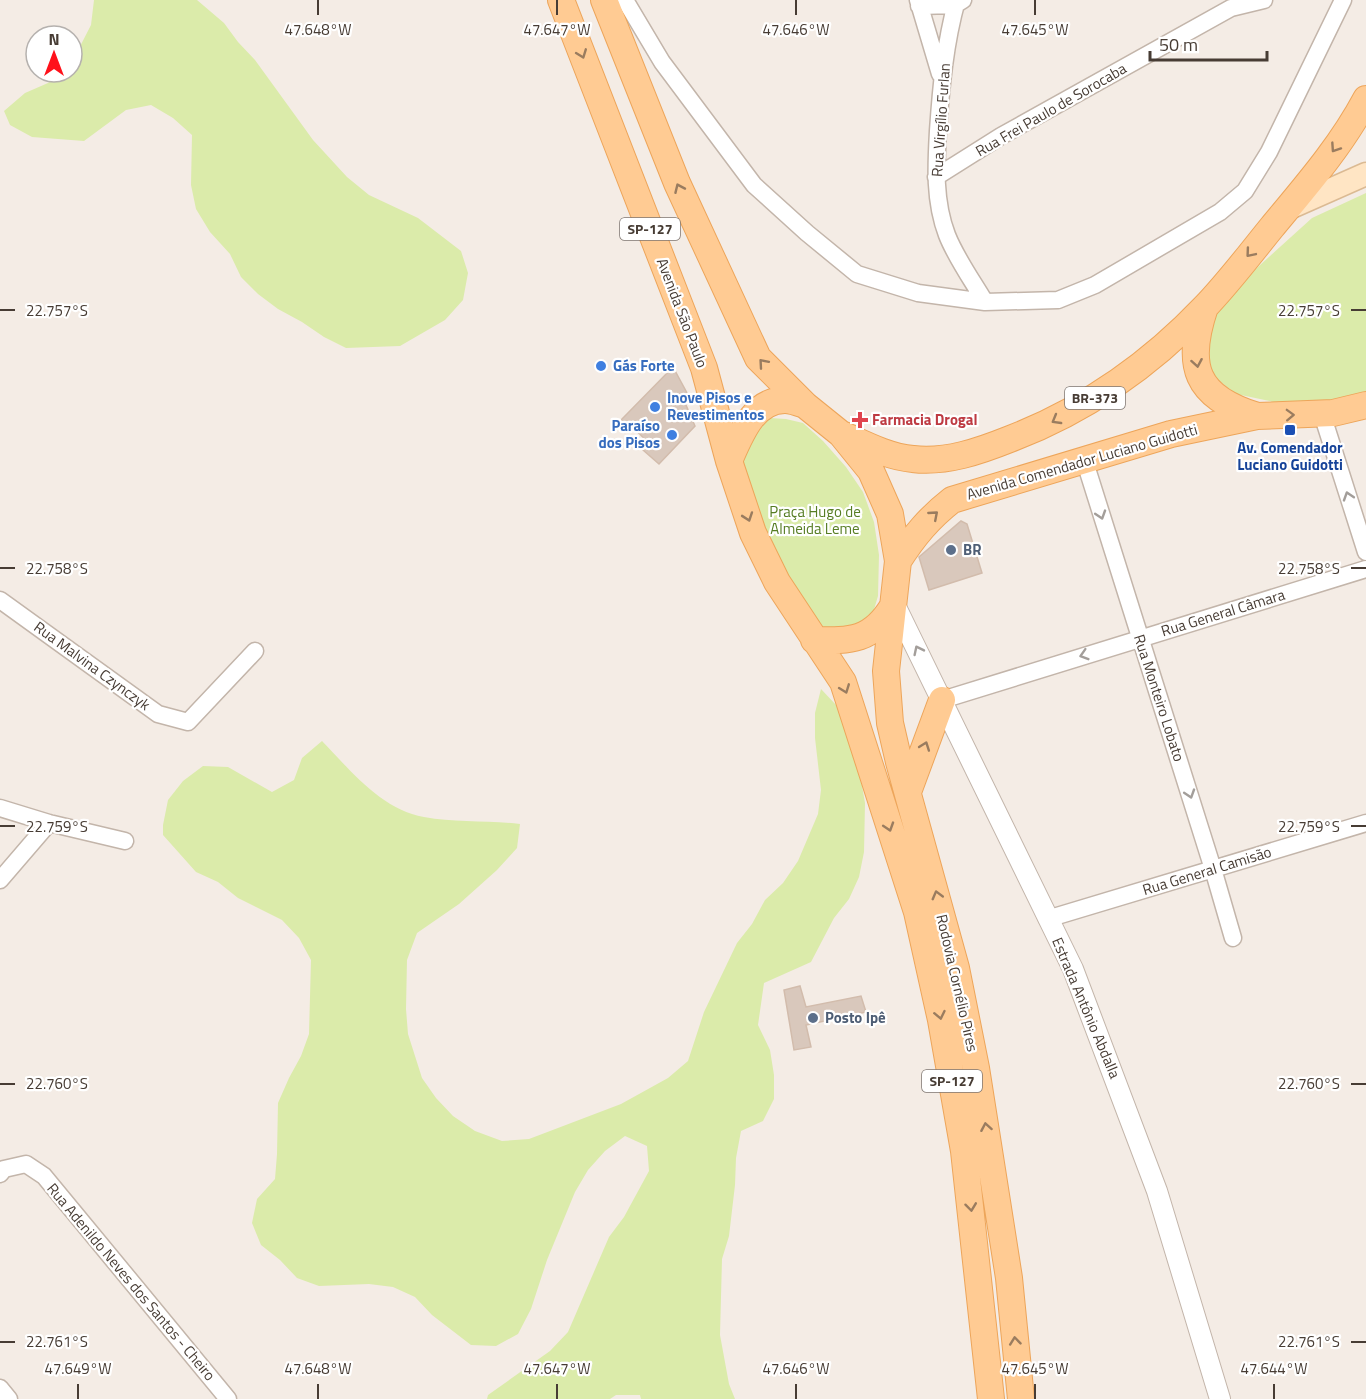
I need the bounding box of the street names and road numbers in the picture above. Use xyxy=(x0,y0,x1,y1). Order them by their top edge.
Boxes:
street label: Rua Frei Paulo de Sorocaba xyxy=(971,57,1131,162)
street label: Rua Virgílio Furlan xyxy=(925,62,956,178)
road number: SP-127 xyxy=(620,218,680,240)
street label: Avenida São Paulo xyxy=(651,255,714,371)
road number: BR-373 xyxy=(1065,387,1125,409)
street label: Avenida Comendador Luciano Guidotti xyxy=(964,418,1200,506)
street label: Rua General Câmara xyxy=(1158,583,1288,642)
street label: Rua Malvina Czynczyk xyxy=(29,615,155,716)
street label: Rua Monteiro Lobato xyxy=(1128,631,1191,764)
street label: Rua General Camisão xyxy=(1140,840,1274,901)
street label: Rodovia Cornélio Pires xyxy=(930,912,985,1054)
street label: Estrada Antônio Abdalla xyxy=(1046,934,1127,1082)
road number: SP-127 xyxy=(922,1070,982,1092)
street label: Rua Adenildo Neves dos Santos - Cheiro xyxy=(42,1178,221,1386)

